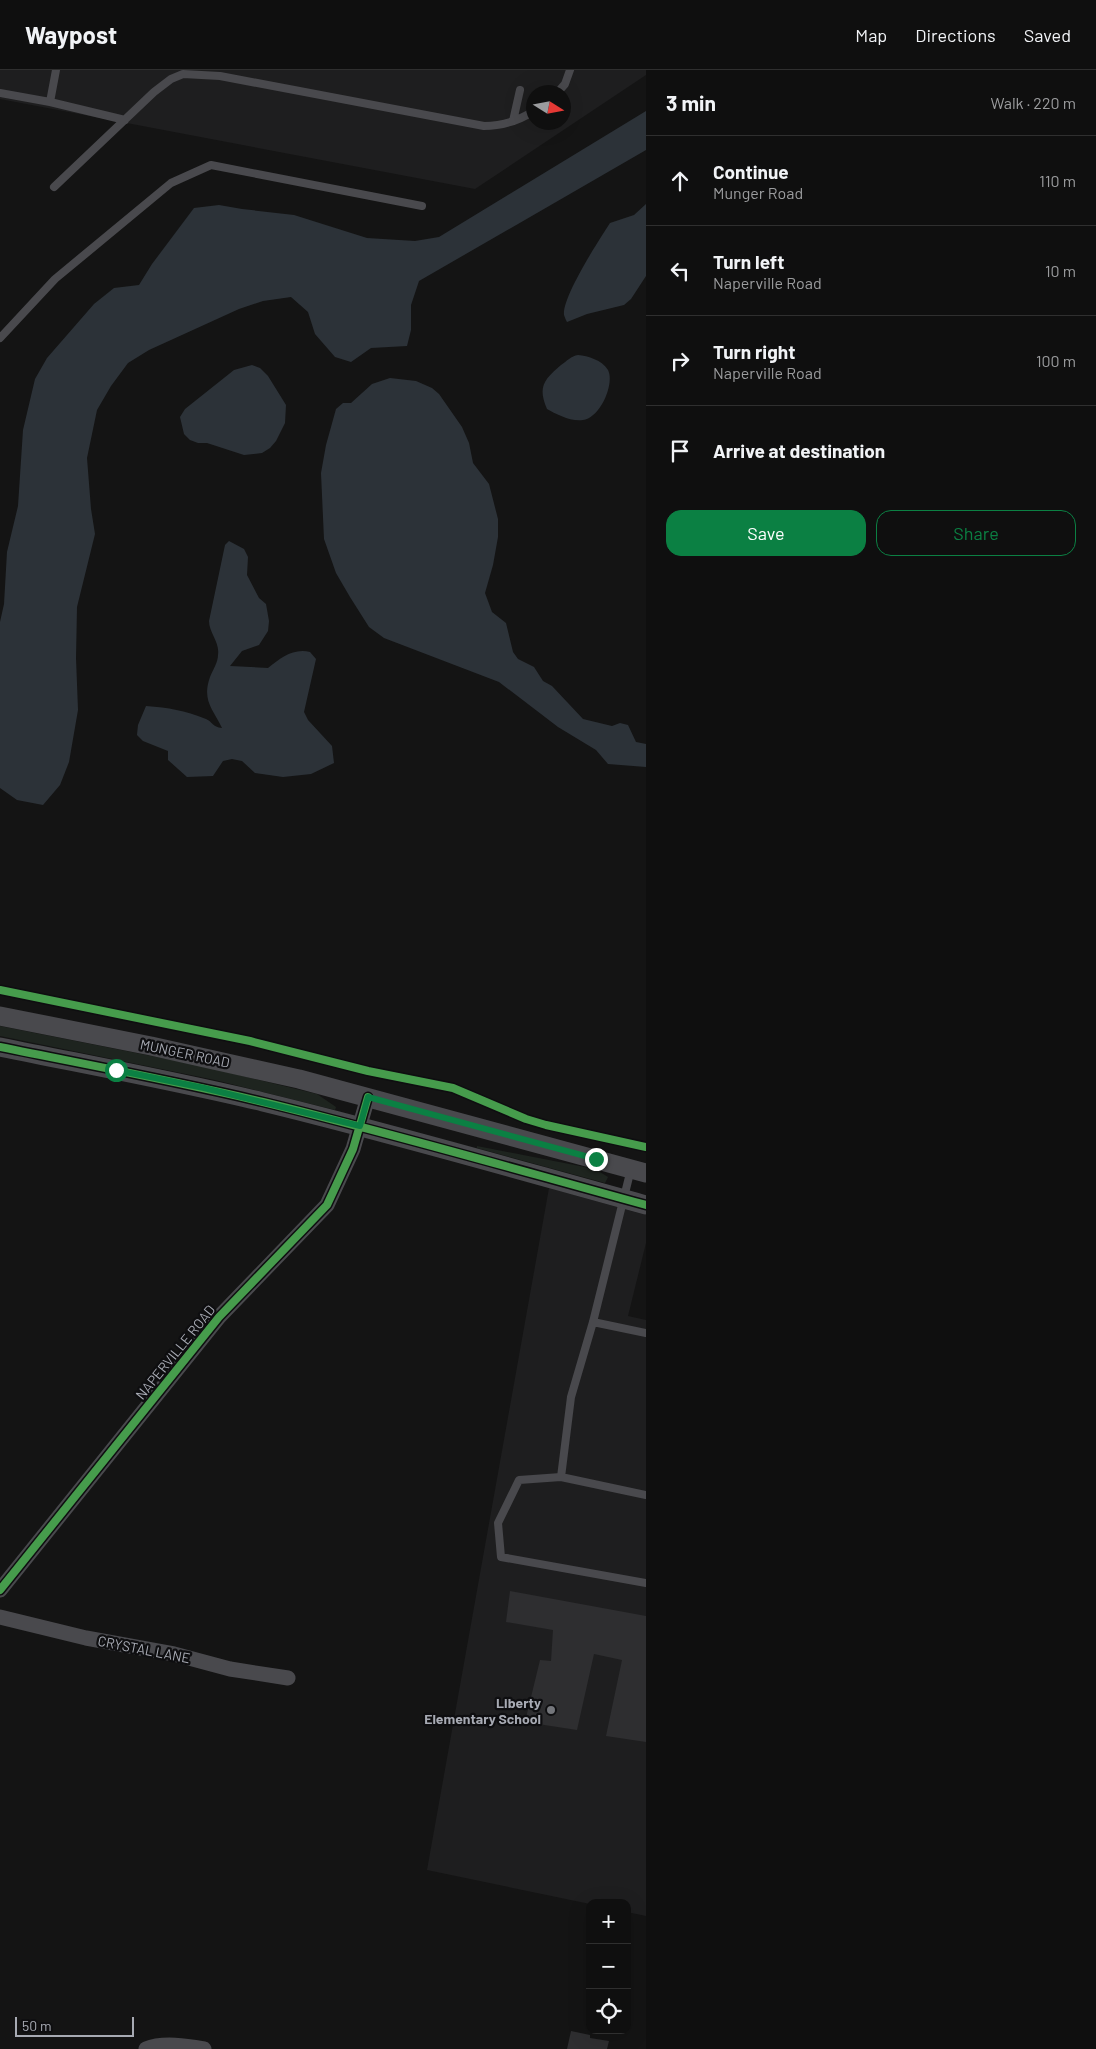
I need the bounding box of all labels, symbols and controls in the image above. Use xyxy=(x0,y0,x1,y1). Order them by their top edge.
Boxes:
text: Waypost xyxy=(25,20,117,49)
text: Map xyxy=(855,24,887,46)
text: Directions xyxy=(915,24,996,46)
text: Saved xyxy=(1024,24,1071,46)
north arrow xyxy=(526,85,571,130)
text: 3 min xyxy=(666,90,716,115)
text: Walk · 220 m xyxy=(990,93,1076,112)
text: Continue xyxy=(713,160,789,183)
icon: ahead xyxy=(666,167,694,195)
text: 110 m xyxy=(1039,171,1076,190)
text: Munger Road xyxy=(713,183,803,202)
text: Turn left xyxy=(713,250,784,273)
icon: left xyxy=(666,257,694,285)
text: 10 m xyxy=(1045,261,1076,280)
text: Naperville Road xyxy=(713,273,822,292)
text: Turn right xyxy=(713,340,795,363)
icon: right xyxy=(666,347,694,375)
text: 100 m xyxy=(1036,351,1076,370)
text: Naperville Road xyxy=(713,363,822,382)
icon: arrive xyxy=(666,437,694,465)
text: Arrive at destination xyxy=(713,439,885,462)
button: Save xyxy=(666,510,866,556)
button: Share xyxy=(876,510,1076,556)
street label: MUNGER ROAD xyxy=(139,1035,231,1071)
route start xyxy=(105,1059,128,1082)
route end xyxy=(585,1148,608,1171)
street label: NAPERVILLE ROAD xyxy=(132,1301,218,1403)
street label: CRYSTAL LANE xyxy=(96,1632,192,1666)
place label: Liberty Elementary School xyxy=(424,1694,541,1727)
marker: Liberty Elementary School xyxy=(545,1704,557,1716)
map controls xyxy=(586,1899,631,2034)
button: + xyxy=(586,1899,631,1944)
button: − xyxy=(586,1944,631,1989)
button: locate xyxy=(586,1989,631,2034)
scale bar xyxy=(15,2014,134,2037)
text: 50 m xyxy=(22,2017,51,2034)

